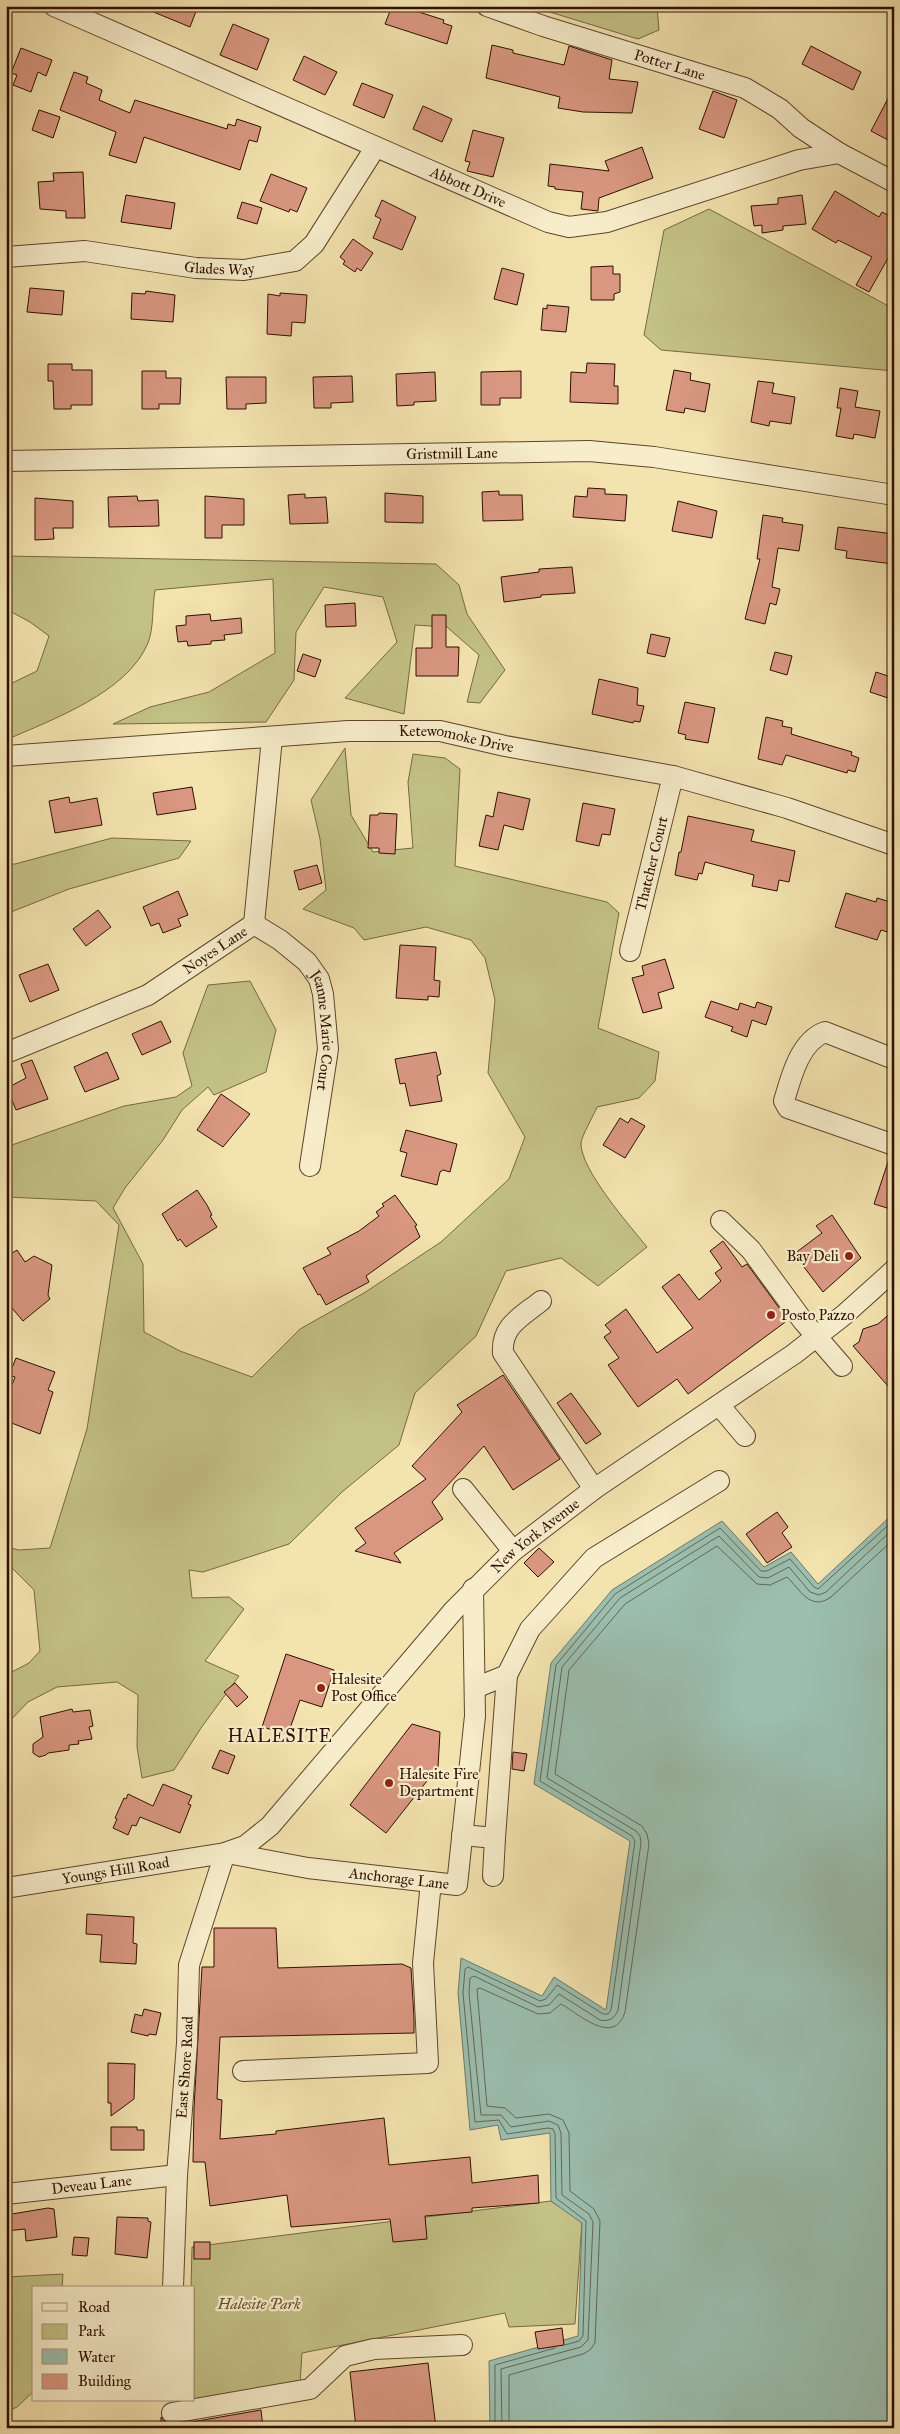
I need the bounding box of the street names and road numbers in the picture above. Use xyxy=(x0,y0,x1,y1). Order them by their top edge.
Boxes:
street label: Potter Lane xyxy=(632,46,707,84)
street label: Abbott Drive xyxy=(427,162,509,212)
street label: Glades Way xyxy=(183,257,257,279)
street label: Gristmill Lane xyxy=(406,444,498,463)
street label: Ketewomoke Drive xyxy=(399,721,515,756)
street label: Thatcher Court xyxy=(631,814,672,913)
street label: Noyes Lane xyxy=(179,922,251,978)
street label: Jeanne Marie Court xyxy=(304,965,337,1093)
street label: New York Avenue xyxy=(487,1495,583,1577)
street label: Youngs Hill Road xyxy=(61,1853,171,1888)
street label: Anchorage Lane xyxy=(347,1864,450,1893)
street label: East Shore Road xyxy=(172,2015,197,2119)
street label: Deveau Lane xyxy=(50,2171,133,2198)

